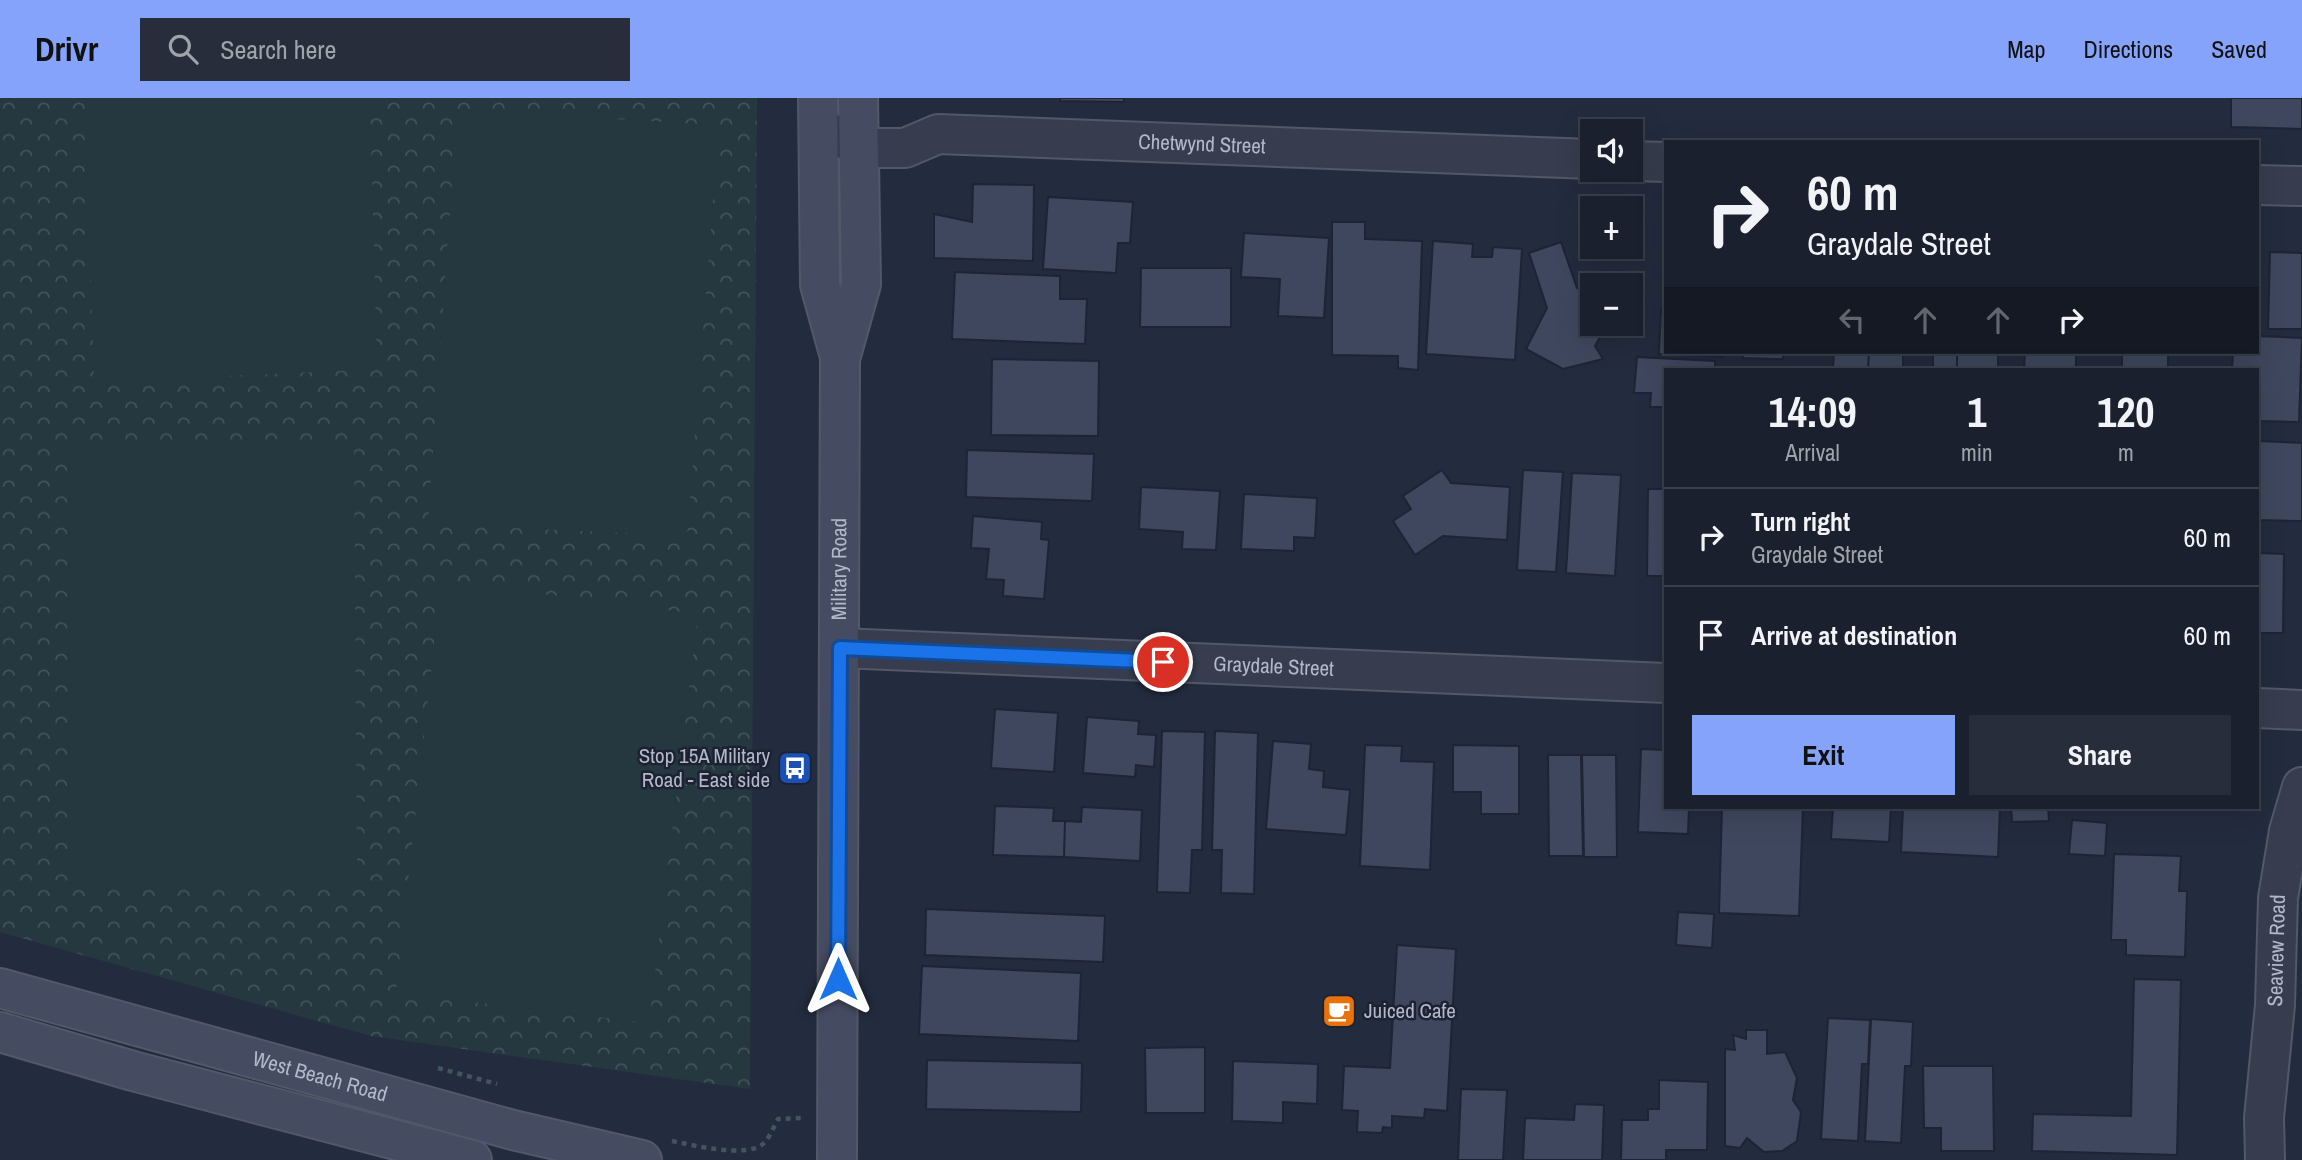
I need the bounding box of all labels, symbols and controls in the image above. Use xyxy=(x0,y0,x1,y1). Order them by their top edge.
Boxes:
search box xyxy=(140,18,630,81)
text: Drivr xyxy=(35,27,98,71)
icon: search xyxy=(164,30,202,68)
text: Search here xyxy=(220,32,336,67)
text: Map xyxy=(2007,33,2045,65)
text: Directions xyxy=(2083,33,2173,65)
text: Saved xyxy=(2211,33,2267,65)
map controls xyxy=(1580,119,1643,336)
button: sound xyxy=(1580,119,1643,182)
street label: Chetwynd Street xyxy=(1138,127,1266,161)
text: 60 m xyxy=(1807,159,1899,225)
icon: right xyxy=(1692,168,1783,259)
button: + xyxy=(1580,196,1643,259)
text: Graydale Street xyxy=(1807,222,1991,265)
button: − xyxy=(1580,273,1643,336)
icon: left xyxy=(1833,301,1871,339)
icon: ahead xyxy=(1906,301,1944,339)
icon: ahead xyxy=(1979,301,2017,339)
icon: right xyxy=(2052,301,2090,339)
text: 14:09 xyxy=(1769,384,1857,440)
text: 1 xyxy=(1967,384,1986,440)
text: 120 xyxy=(2097,384,2155,440)
text: Arrival xyxy=(1785,437,1840,468)
text: min xyxy=(1961,437,1993,468)
text: m xyxy=(2118,437,2134,468)
text: Turn right xyxy=(1751,504,1850,539)
street label: Military Road xyxy=(824,518,853,620)
icon: right xyxy=(1692,518,1730,556)
text: 60 m xyxy=(2184,520,2231,555)
text: Graydale Street xyxy=(1751,539,1883,570)
icon: arrive xyxy=(1692,616,1730,654)
text: Arrive at destination xyxy=(1751,618,1957,653)
text: 60 m xyxy=(2184,618,2231,653)
pin xyxy=(1133,632,1193,692)
icon: arrive xyxy=(1144,643,1182,681)
street label: Graydale Street xyxy=(1213,649,1335,683)
button: Exit xyxy=(1692,715,1955,795)
button: Share xyxy=(1969,715,2231,795)
place label: Stop 15A Military Road - East side xyxy=(639,741,770,794)
bus stop icon: Stop 15A Military Road - East side xyxy=(776,749,814,787)
street label: Seaview Road xyxy=(2260,894,2292,1007)
position arrow xyxy=(801,942,875,1016)
cafe icon: Juiced Cafe xyxy=(1320,992,1358,1030)
place label: Juiced Cafe xyxy=(1364,996,1456,1025)
street label: West Beach Road xyxy=(249,1044,391,1109)

